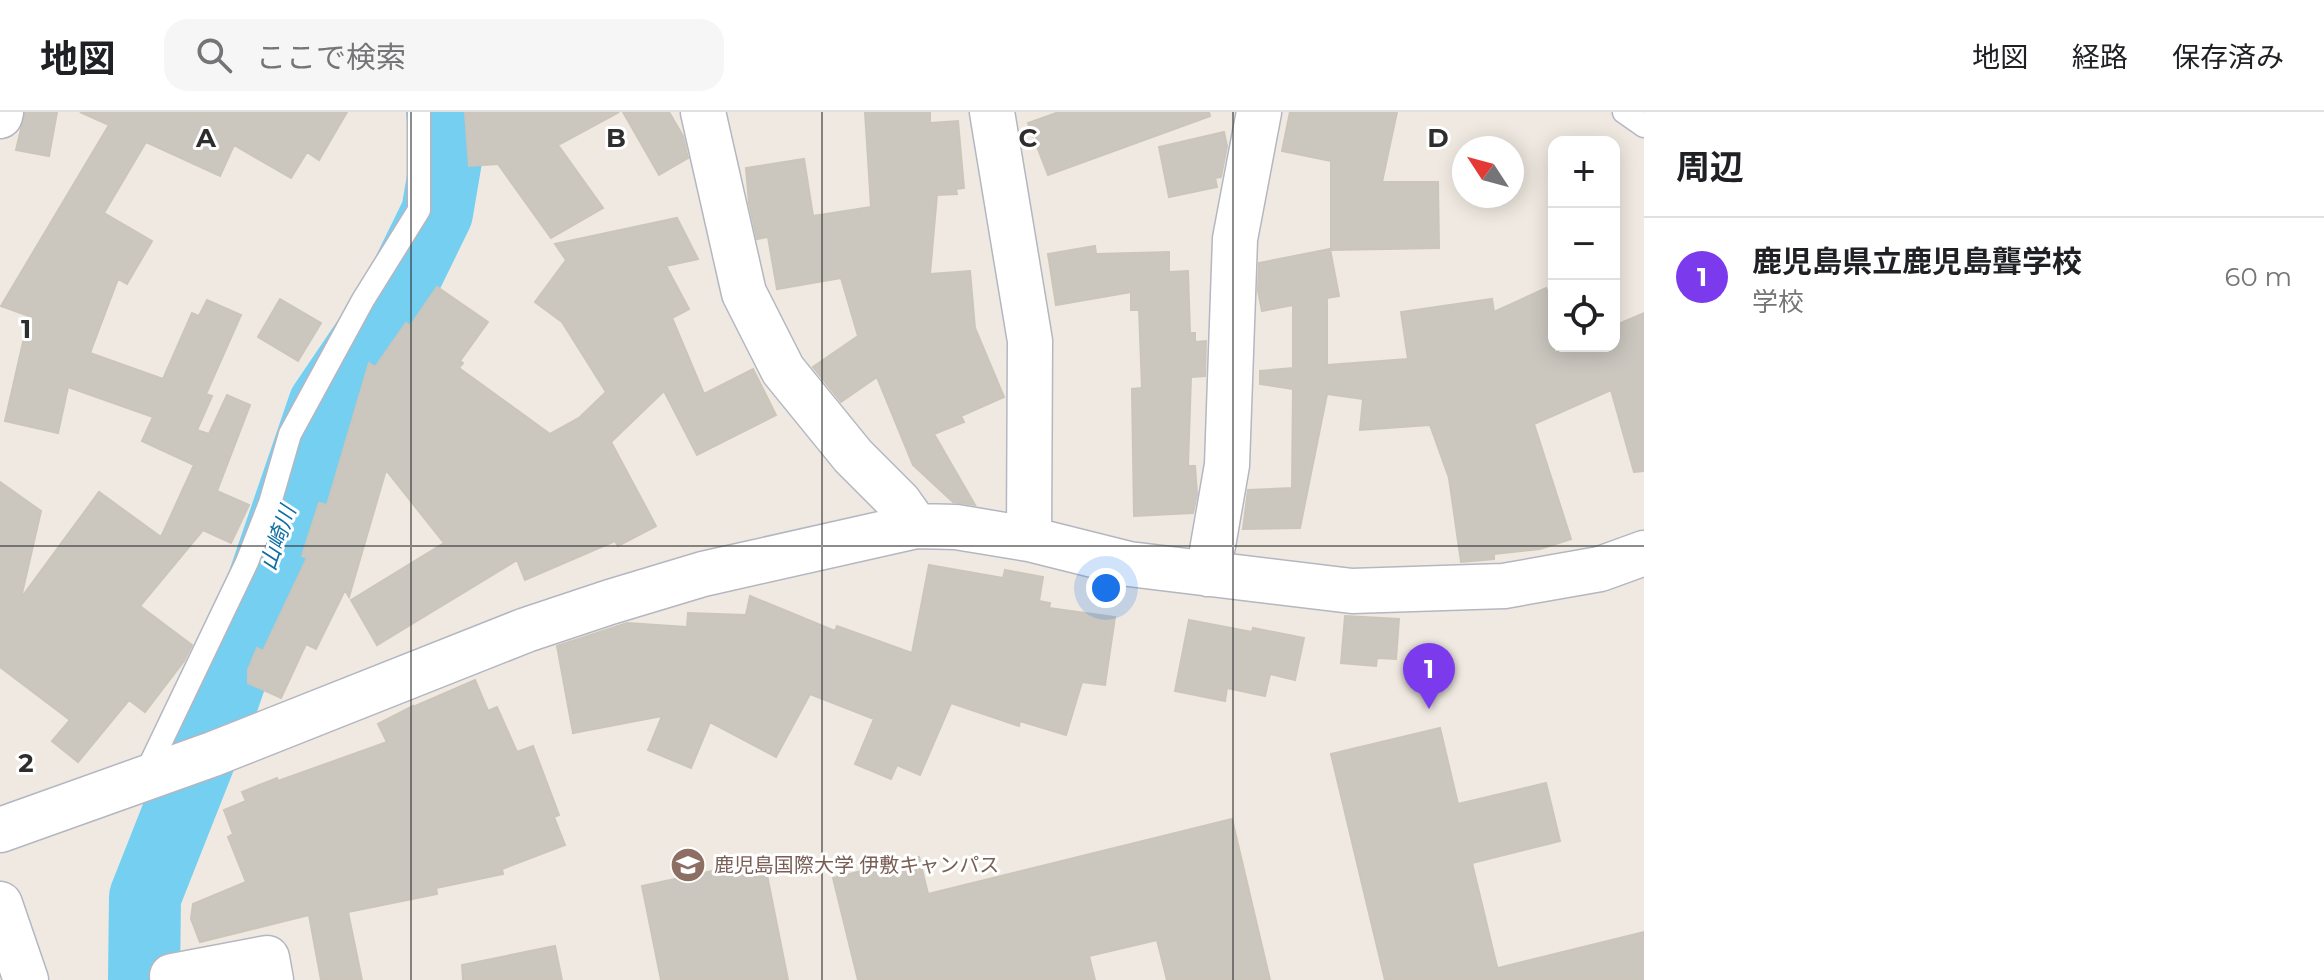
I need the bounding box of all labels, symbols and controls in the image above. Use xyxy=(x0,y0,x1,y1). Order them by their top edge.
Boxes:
search box xyxy=(164,19,724,91)
icon: search xyxy=(192,33,236,77)
text: 地図 xyxy=(40,35,116,82)
text: ここで検索 xyxy=(256,39,406,76)
text: 地図 xyxy=(1972,40,2028,74)
text: 経路 xyxy=(2072,40,2128,74)
text: 保存済み xyxy=(2172,40,2284,74)
text: A xyxy=(195,122,217,154)
text: B xyxy=(606,122,626,154)
text: C xyxy=(1019,122,1038,154)
text: D xyxy=(1427,122,1449,154)
north arrow xyxy=(1452,136,1524,208)
map controls xyxy=(1548,136,1620,352)
button: + xyxy=(1548,136,1620,208)
text: 周辺 xyxy=(1676,146,1744,188)
button: − xyxy=(1548,208,1620,280)
text: 鹿児島県立鹿児島聾学校 xyxy=(1752,243,2082,280)
text: 1 xyxy=(1697,261,1707,293)
text: 60 m xyxy=(2225,261,2292,293)
button: locate xyxy=(1548,280,1620,352)
text: 学校 xyxy=(1752,286,1804,318)
text: 1 xyxy=(21,313,31,345)
water label: 山崎川 xyxy=(254,501,302,574)
your location xyxy=(1086,568,1126,608)
pin: 1 xyxy=(1403,643,1455,709)
text: 2 xyxy=(18,747,34,779)
school or university icon: 鹿児島国際大学 伊敷キャンパス xyxy=(669,846,707,884)
place label: 鹿児島国際大学 伊敷キャンパス xyxy=(714,853,999,877)

